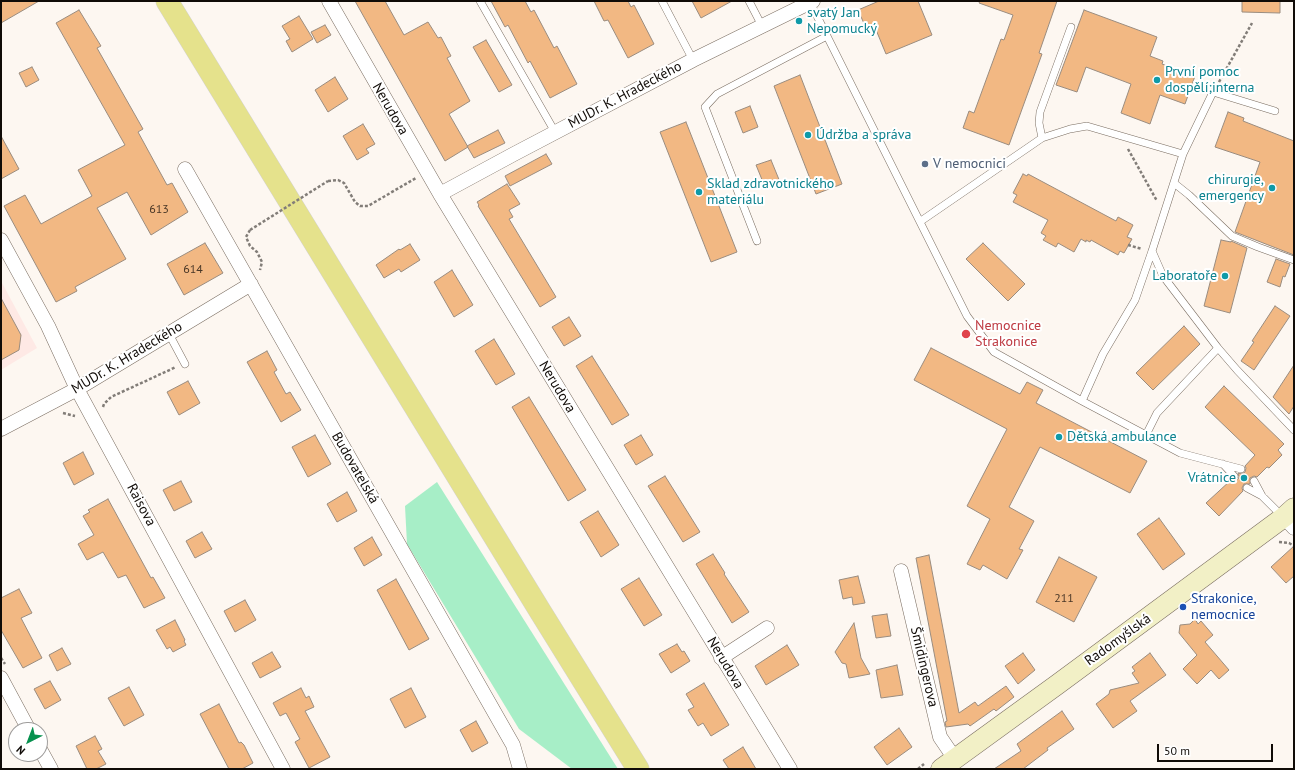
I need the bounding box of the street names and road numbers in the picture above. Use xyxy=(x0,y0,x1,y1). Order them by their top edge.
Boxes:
street label: MUDr. K. Hradeckého xyxy=(565,58,685,132)
street label: Nerudova xyxy=(368,80,412,138)
street label: MUDr. K. Hradeckého xyxy=(69,318,185,398)
street label: Nerudova xyxy=(535,358,579,416)
street label: Budovatelská xyxy=(328,429,382,507)
street label: Raisova xyxy=(123,481,159,529)
street label: Radomyšlská xyxy=(1082,610,1154,670)
street label: Šmidingerova xyxy=(907,625,941,709)
street label: Nerudova xyxy=(703,634,747,692)

